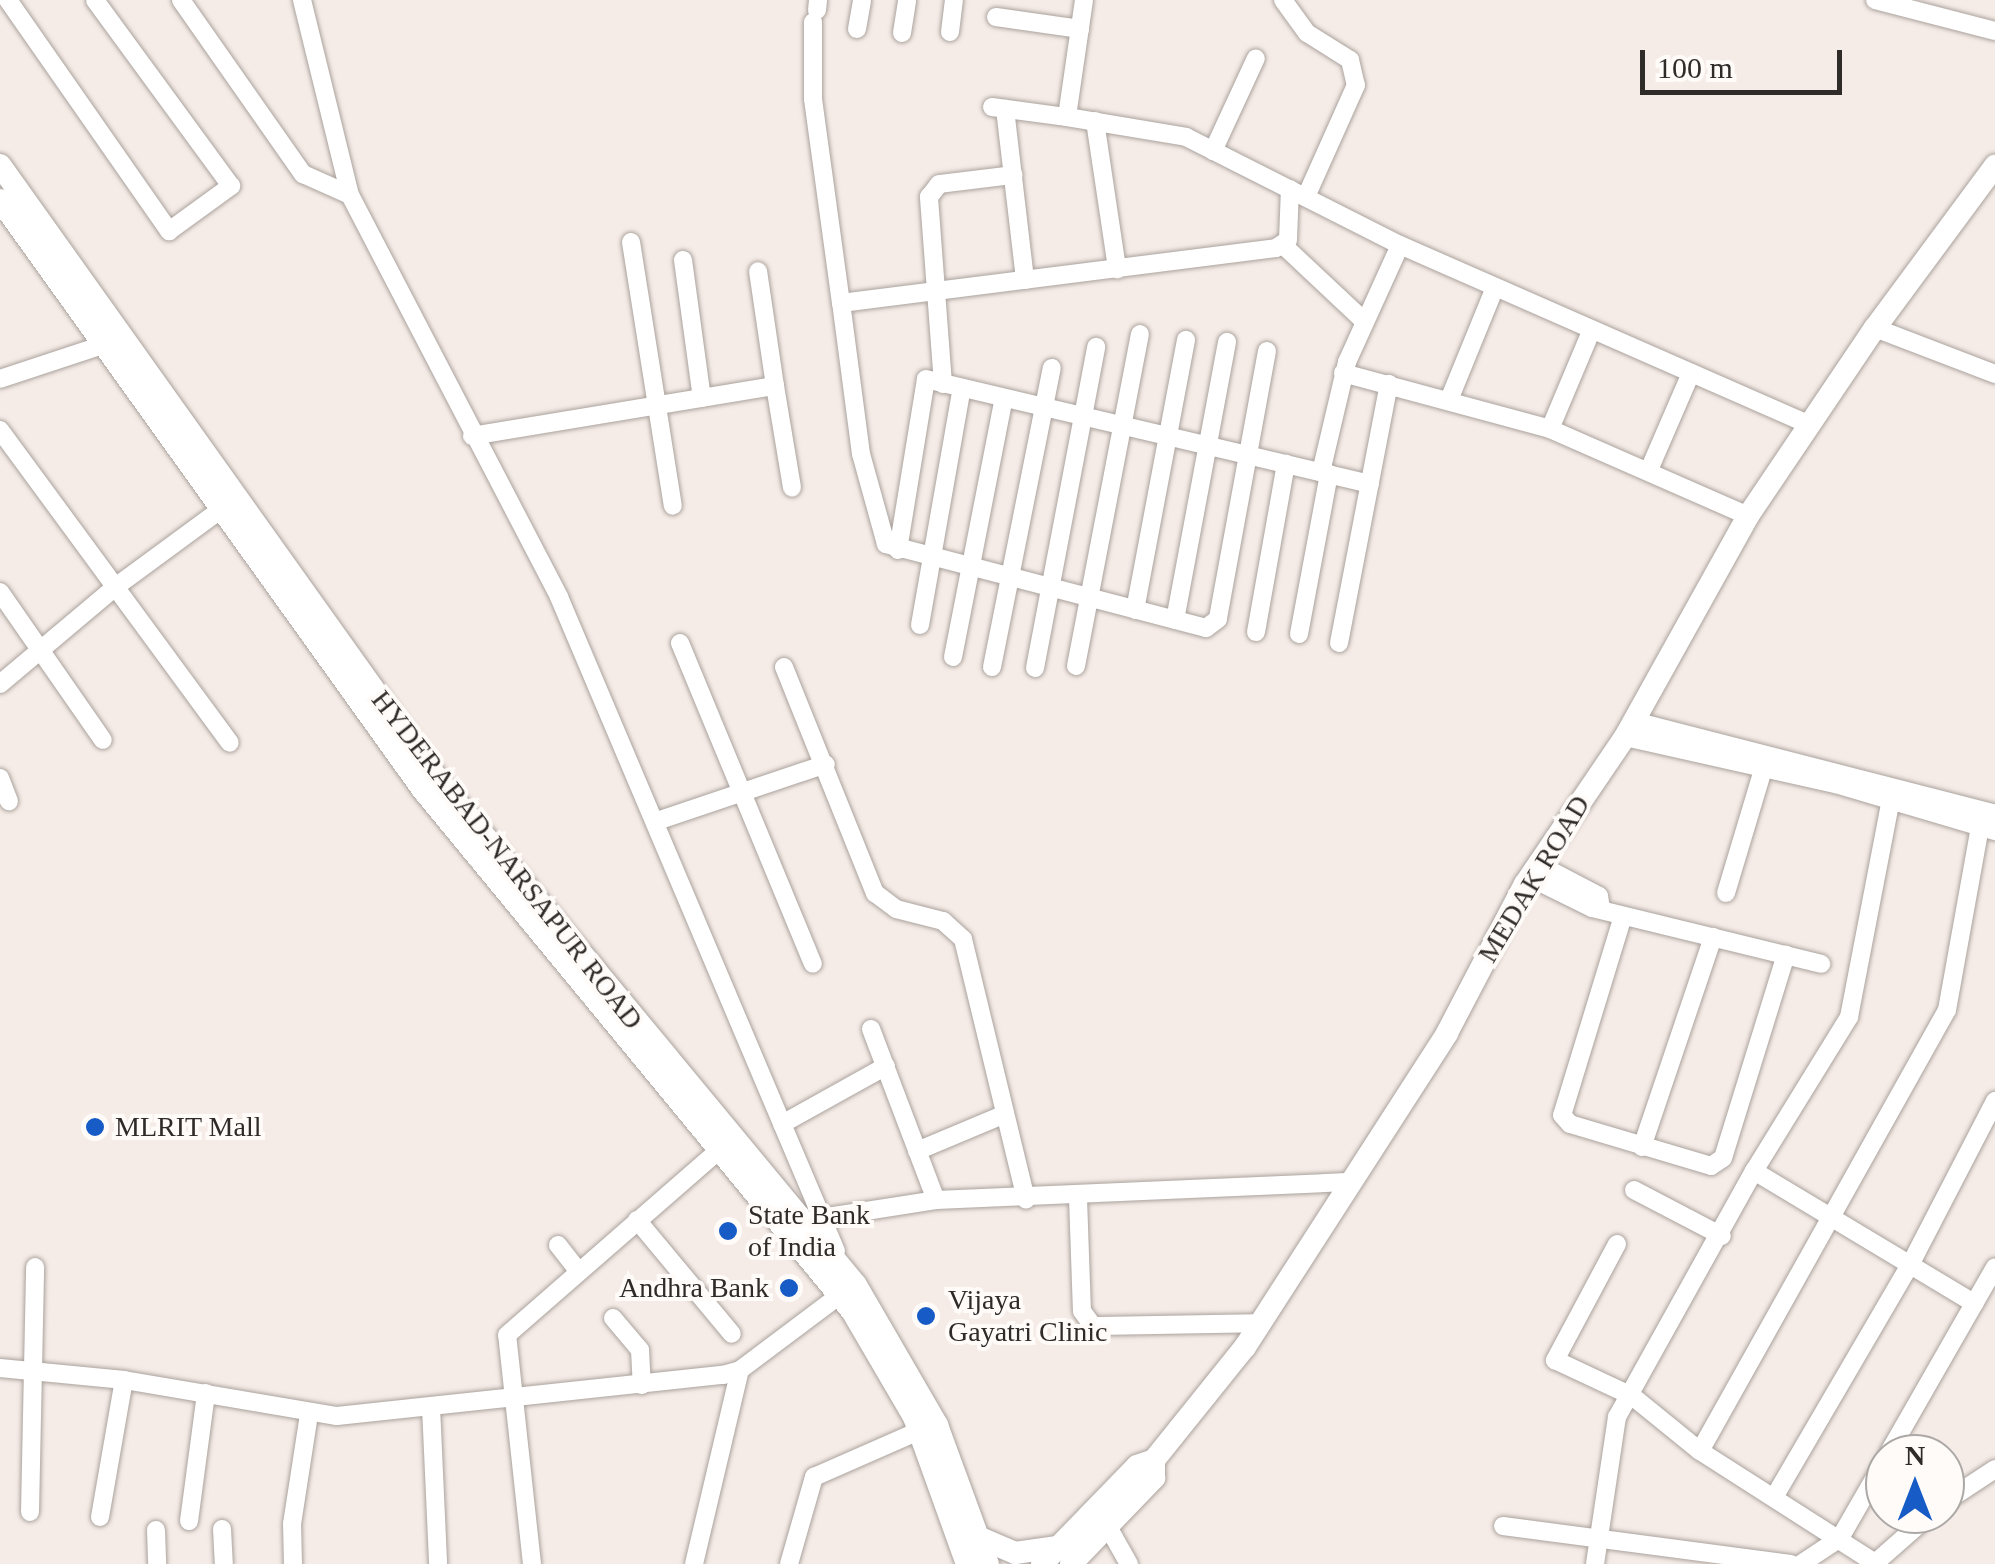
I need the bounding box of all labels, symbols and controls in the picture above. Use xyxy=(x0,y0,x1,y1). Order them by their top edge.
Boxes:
scale bar xyxy=(1645,30,1848,92)
text: 100 m xyxy=(1657,51,1733,84)
street label: HYDERABAD-NARSAPUR ROAD xyxy=(364,684,650,1036)
street label: MEDAK ROAD xyxy=(1471,789,1597,969)
place label: MLRIT Mall xyxy=(115,1110,262,1144)
marker: MLRIT Mall xyxy=(84,1116,106,1138)
place label: State Bank of India xyxy=(748,1198,870,1264)
marker: State Bank of India xyxy=(717,1220,739,1242)
place label: Andhra Bank xyxy=(619,1271,769,1305)
marker: Andhra Bank xyxy=(778,1277,800,1299)
place label: Vijaya Gayatri Clinic xyxy=(948,1283,1107,1349)
marker: Vijaya Gayatri Clinic xyxy=(913,1303,939,1329)
north arrow xyxy=(1865,1434,1965,1534)
text: N xyxy=(1905,1440,1925,1471)

